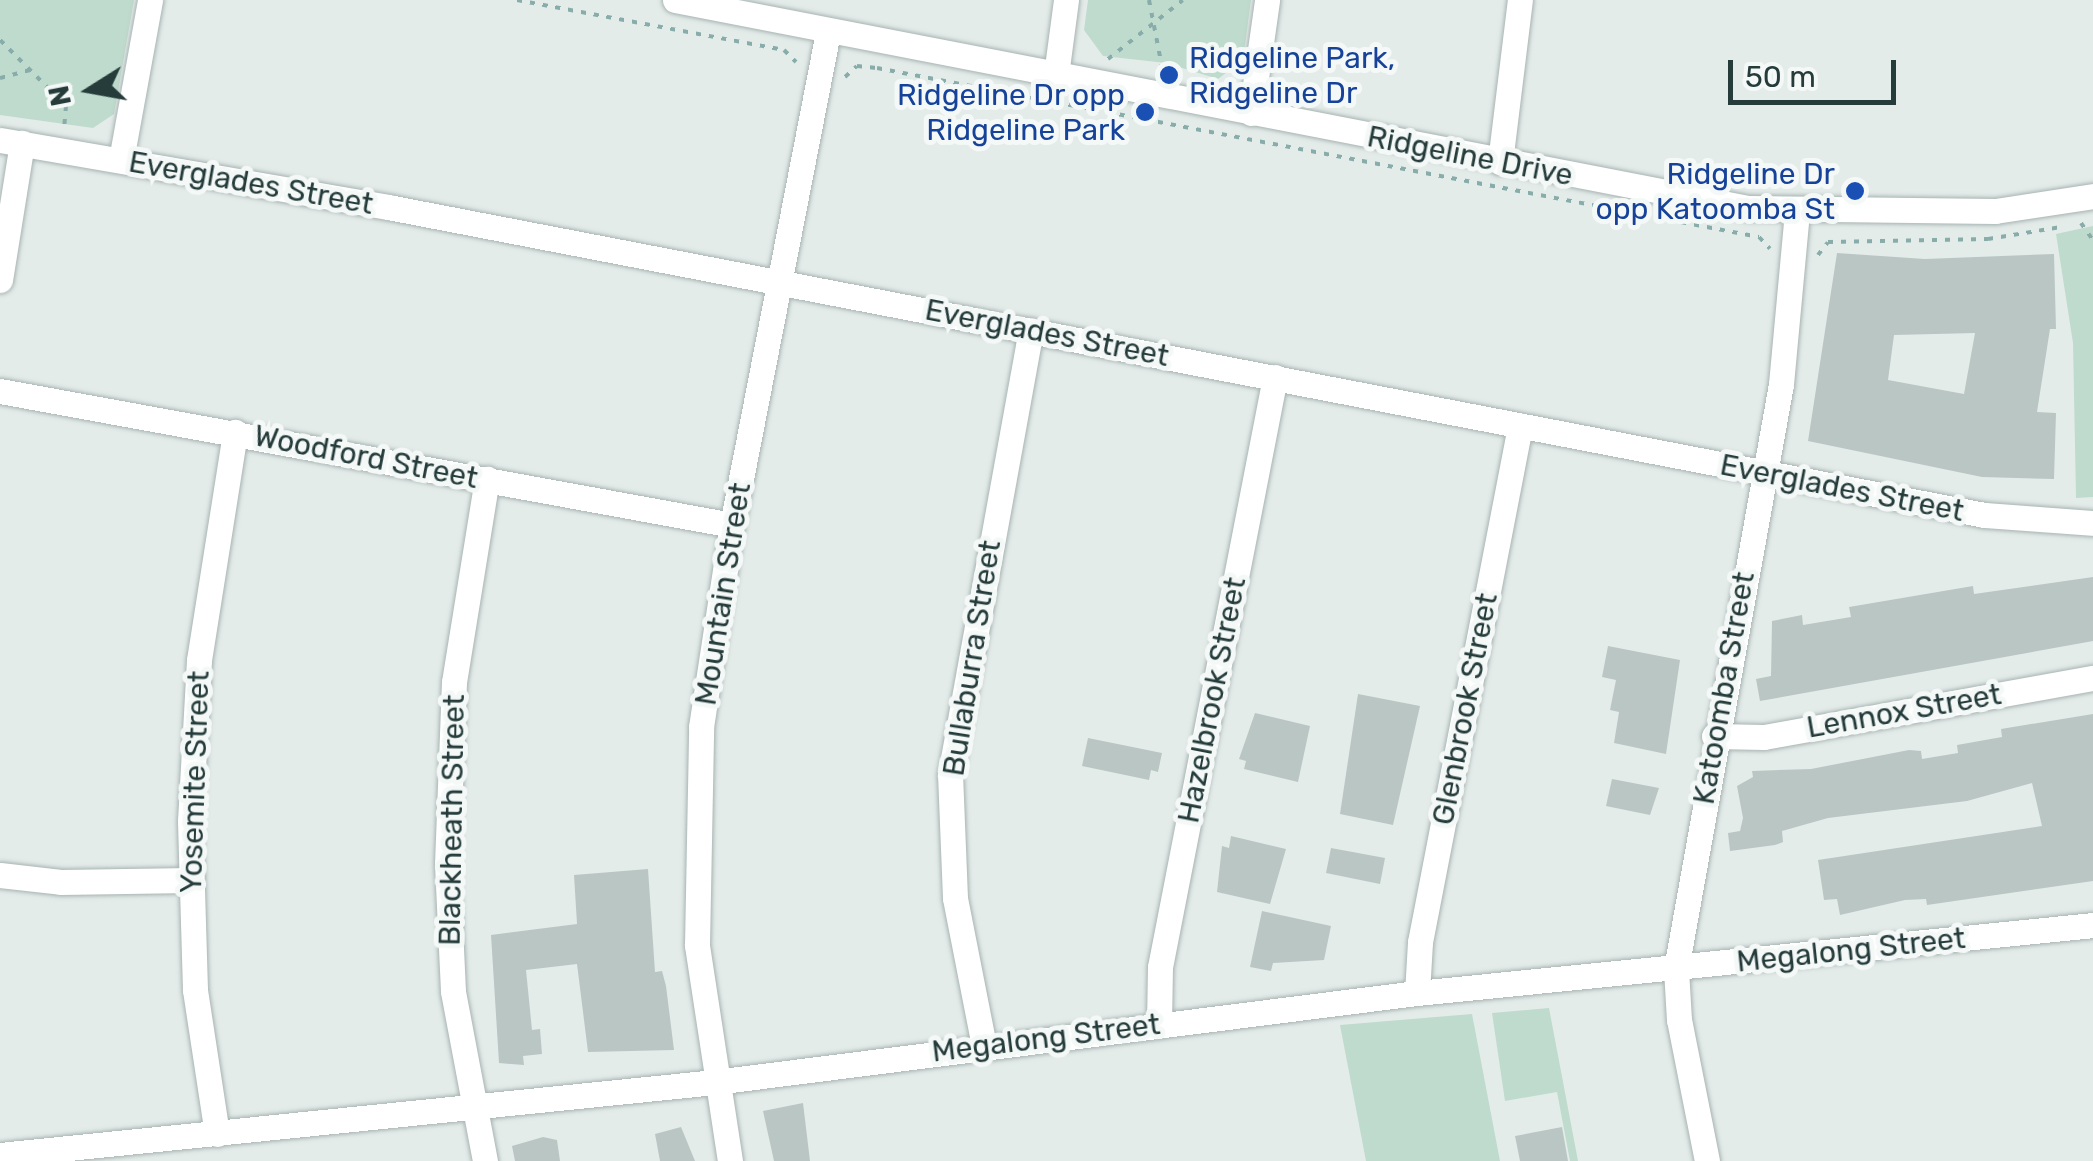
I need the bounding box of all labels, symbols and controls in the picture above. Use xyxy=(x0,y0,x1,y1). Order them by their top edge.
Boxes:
north arrow xyxy=(40,40,140,140)
place label: Ridgeline Park, Ridgeline Dr xyxy=(1189,40,1395,110)
scale bar xyxy=(1733,40,1900,102)
text: 50 m xyxy=(1745,59,1816,95)
marker: Ridgeline Park, Ridgeline Dr xyxy=(1158,64,1180,86)
place label: Ridgeline Dr opp Ridgeline Park xyxy=(896,77,1125,148)
text: N xyxy=(42,83,78,109)
marker: Ridgeline Dr opp Ridgeline Park xyxy=(1134,101,1156,123)
street label: Ridgeline Drive xyxy=(1364,118,1576,194)
street label: Everglades Street xyxy=(126,144,376,222)
place label: Ridgeline Dr opp Katoomba St xyxy=(1595,156,1835,226)
marker: Ridgeline Dr opp Katoomba St xyxy=(1844,180,1866,202)
street label: Everglades Street xyxy=(922,292,1172,374)
street label: Woodford Street xyxy=(251,418,481,496)
street label: Everglades Street xyxy=(1717,447,1967,529)
street label: Mountain Street xyxy=(688,480,758,708)
street label: Bullaburra Street xyxy=(936,537,1008,779)
street label: Katoomba Street xyxy=(1686,569,1762,807)
street label: Hazelbrook Street xyxy=(1170,574,1254,826)
street label: Glenbrook Street xyxy=(1425,590,1505,828)
street label: Yosemite Street xyxy=(173,670,217,894)
street label: Lennox Street xyxy=(1804,676,2004,746)
street label: Blackheath Street xyxy=(432,694,472,946)
street label: Megalong Street xyxy=(1735,920,1967,980)
street label: Megalong Street xyxy=(930,1006,1162,1070)

